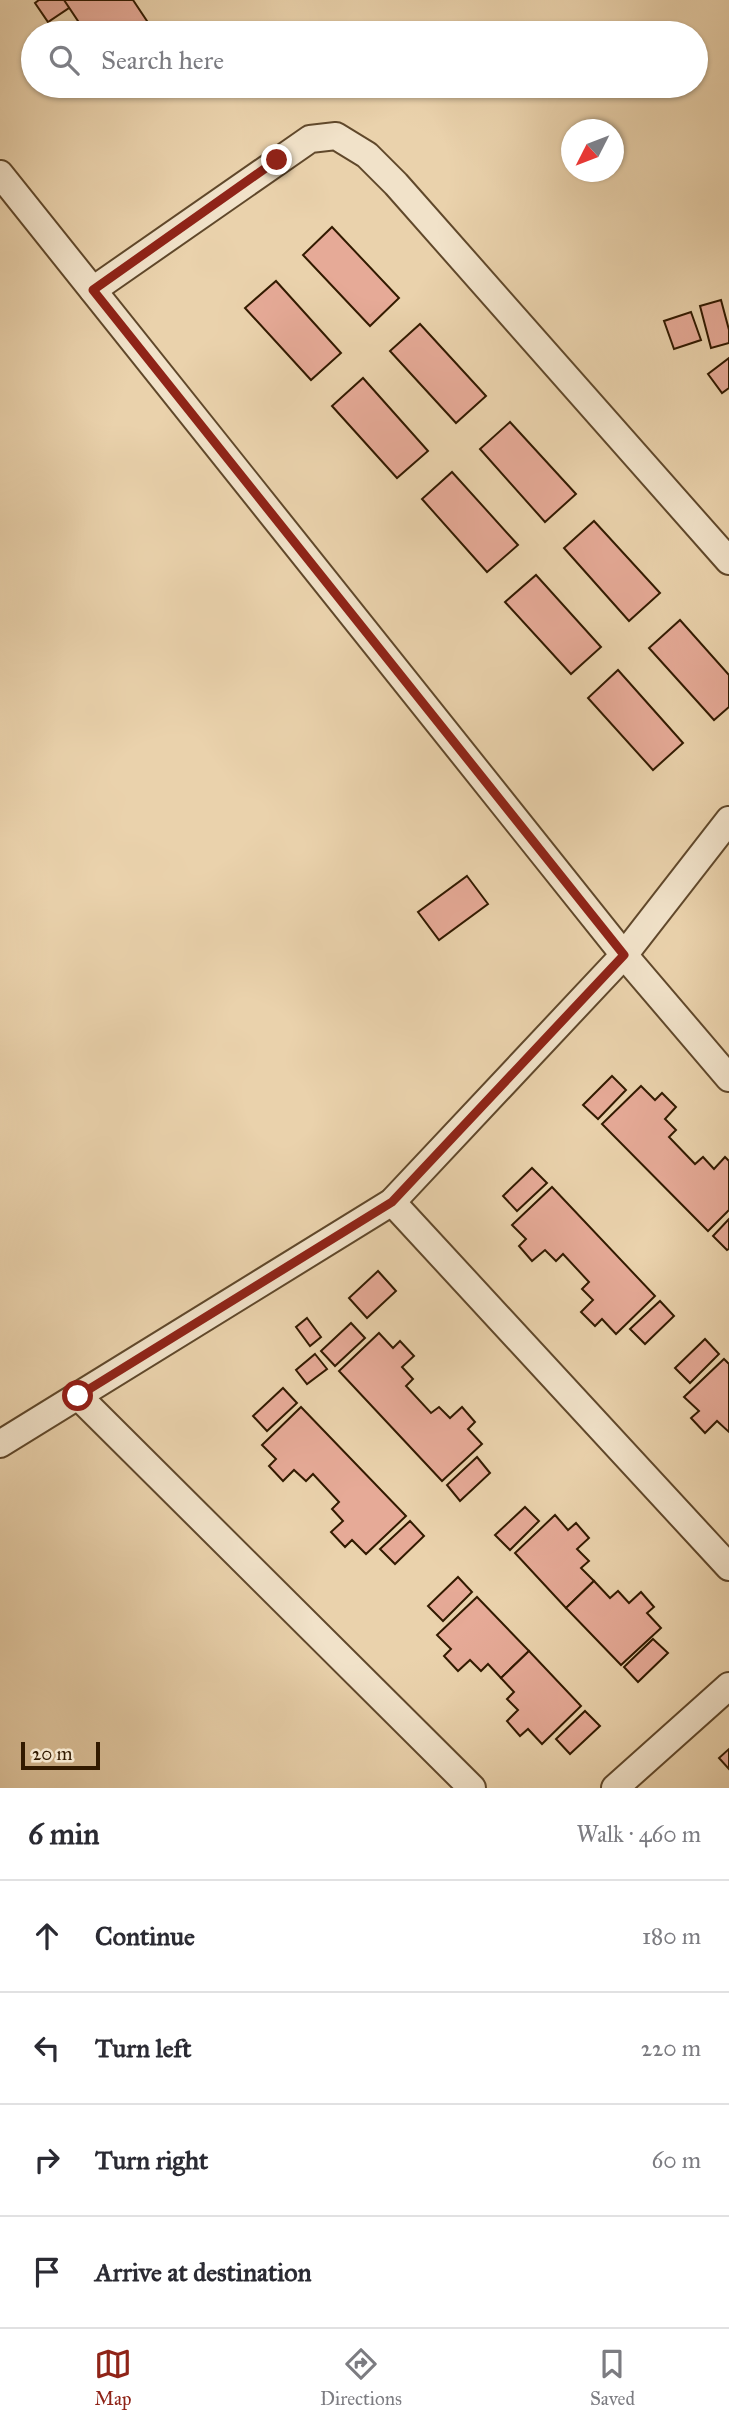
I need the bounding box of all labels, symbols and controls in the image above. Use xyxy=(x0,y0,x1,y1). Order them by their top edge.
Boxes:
search box xyxy=(21,21,708,98)
icon: search xyxy=(45,41,83,79)
text: Search here xyxy=(101,44,224,76)
north arrow xyxy=(561,119,624,182)
route end xyxy=(261,144,292,175)
route start xyxy=(62,1380,93,1411)
scale bar xyxy=(21,1739,100,1771)
text: 20 m xyxy=(32,1742,73,1765)
text: 6 min xyxy=(28,1816,100,1852)
text: Walk · 460 m xyxy=(576,1820,701,1848)
icon: ahead xyxy=(28,1917,66,1955)
text: Continue xyxy=(95,1920,195,1952)
text: 180 m xyxy=(642,1922,701,1950)
icon: left xyxy=(28,2029,66,2067)
text: Turn left xyxy=(95,2032,191,2064)
text: 220 m xyxy=(641,2034,701,2062)
icon: right xyxy=(28,2141,66,2179)
text: Turn right xyxy=(95,2144,208,2176)
text: 60 m xyxy=(652,2146,701,2174)
icon: arrive xyxy=(28,2253,66,2291)
text: Arrive at destination xyxy=(95,2256,312,2288)
tab: Map xyxy=(94,2345,132,2410)
tab: Directions xyxy=(320,2345,402,2410)
tab: Saved xyxy=(590,2345,635,2410)

